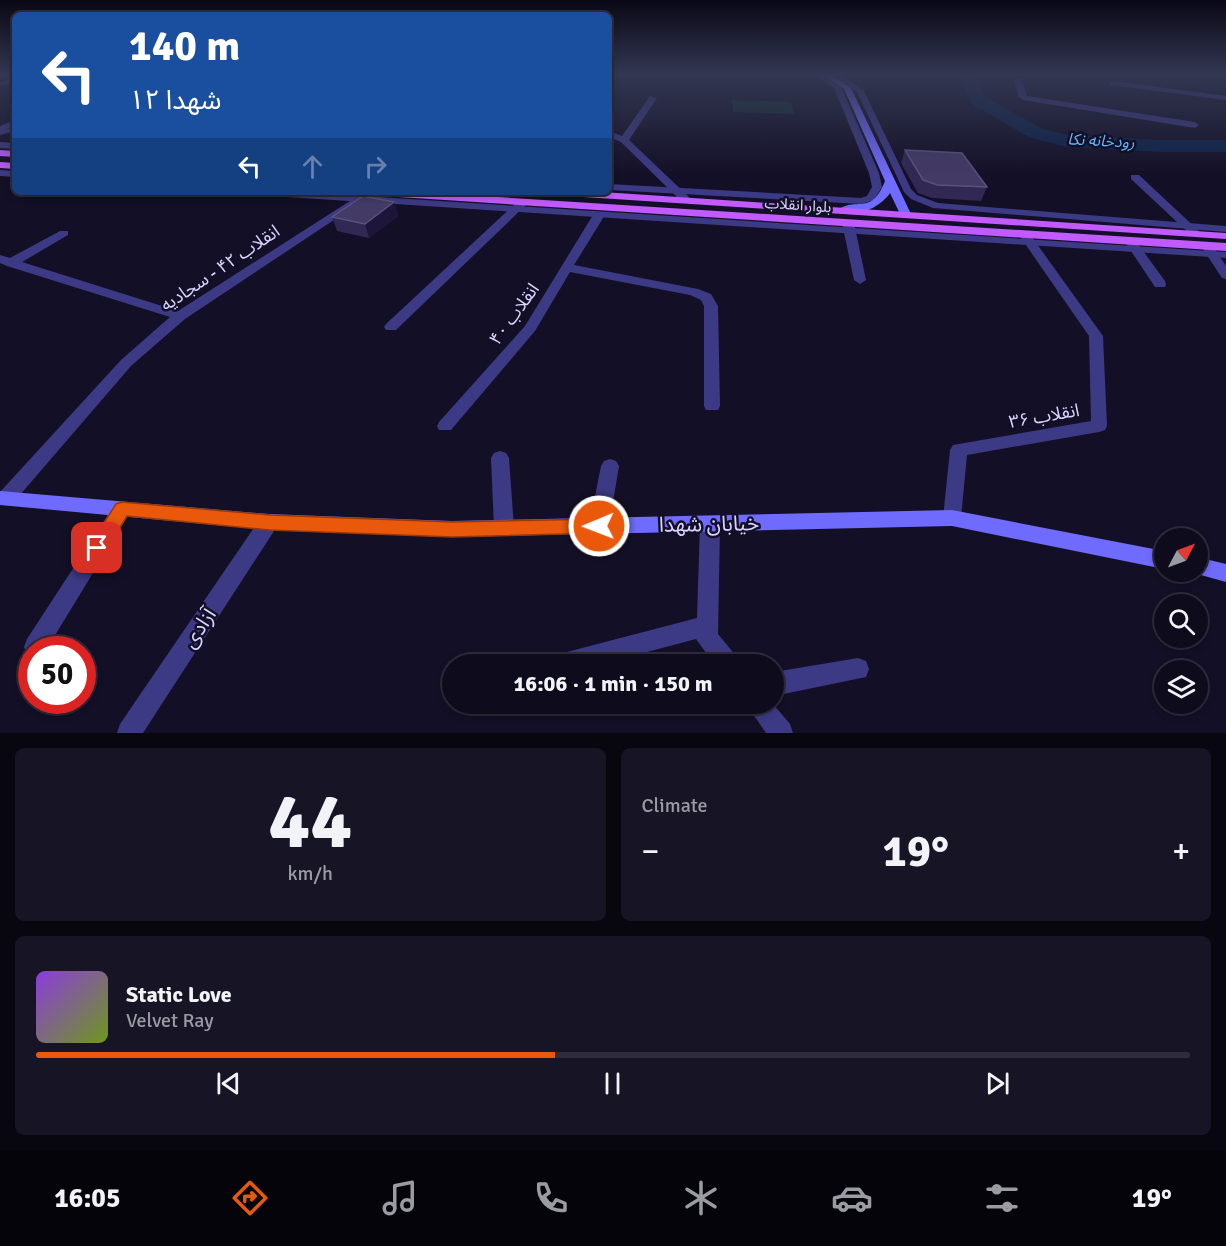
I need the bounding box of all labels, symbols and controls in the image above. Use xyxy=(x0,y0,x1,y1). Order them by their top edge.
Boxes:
text: 140 m xyxy=(129,21,240,72)
icon: left xyxy=(30,36,108,114)
text: شهدا ۱۲ xyxy=(129,84,221,117)
water label: رودخانه نکا xyxy=(1067,129,1135,153)
icon: left xyxy=(233,150,266,183)
icon: ahead xyxy=(296,150,329,183)
icon: right xyxy=(359,150,392,183)
street label: بلوار انقلاب xyxy=(764,194,832,216)
street label: انقلاب ۴۲ - سجادیه xyxy=(156,220,284,316)
street label: انقلاب ۴۰ xyxy=(484,279,544,349)
street label: انقلاب ۳۶ xyxy=(1007,399,1081,433)
position arrow xyxy=(567,494,631,558)
street label: خیابان شهدا xyxy=(659,510,759,538)
pin xyxy=(71,522,122,573)
north arrow xyxy=(1154,528,1208,582)
map controls xyxy=(1154,528,1208,714)
icon: arrive xyxy=(80,531,113,564)
button: search xyxy=(1154,594,1208,648)
street label: آزادی xyxy=(176,602,222,653)
speed limit sign: 50 xyxy=(18,636,96,714)
button: layers xyxy=(1154,660,1208,714)
text: 16:06 · 1 min · 150 m xyxy=(513,670,713,697)
text: 44 xyxy=(268,774,352,870)
text: Climate xyxy=(642,793,707,818)
text: 19° xyxy=(882,824,949,879)
text: − xyxy=(642,831,659,872)
text: + xyxy=(1172,831,1190,872)
text: km/h xyxy=(288,861,333,886)
text: Static Love xyxy=(126,981,232,1008)
text: Velvet Ray xyxy=(126,1008,214,1033)
icon: previous xyxy=(212,1067,245,1100)
icon: pause xyxy=(596,1067,629,1100)
icon: next xyxy=(981,1067,1014,1100)
icon: directions xyxy=(229,1177,271,1219)
icon: music xyxy=(379,1177,421,1219)
icon: phone xyxy=(530,1177,572,1219)
icon: climate xyxy=(680,1177,722,1219)
icon: car xyxy=(831,1177,873,1219)
icon: filters xyxy=(981,1177,1023,1219)
text: 16:05 xyxy=(54,1182,121,1215)
text: 19° xyxy=(1132,1182,1172,1215)

